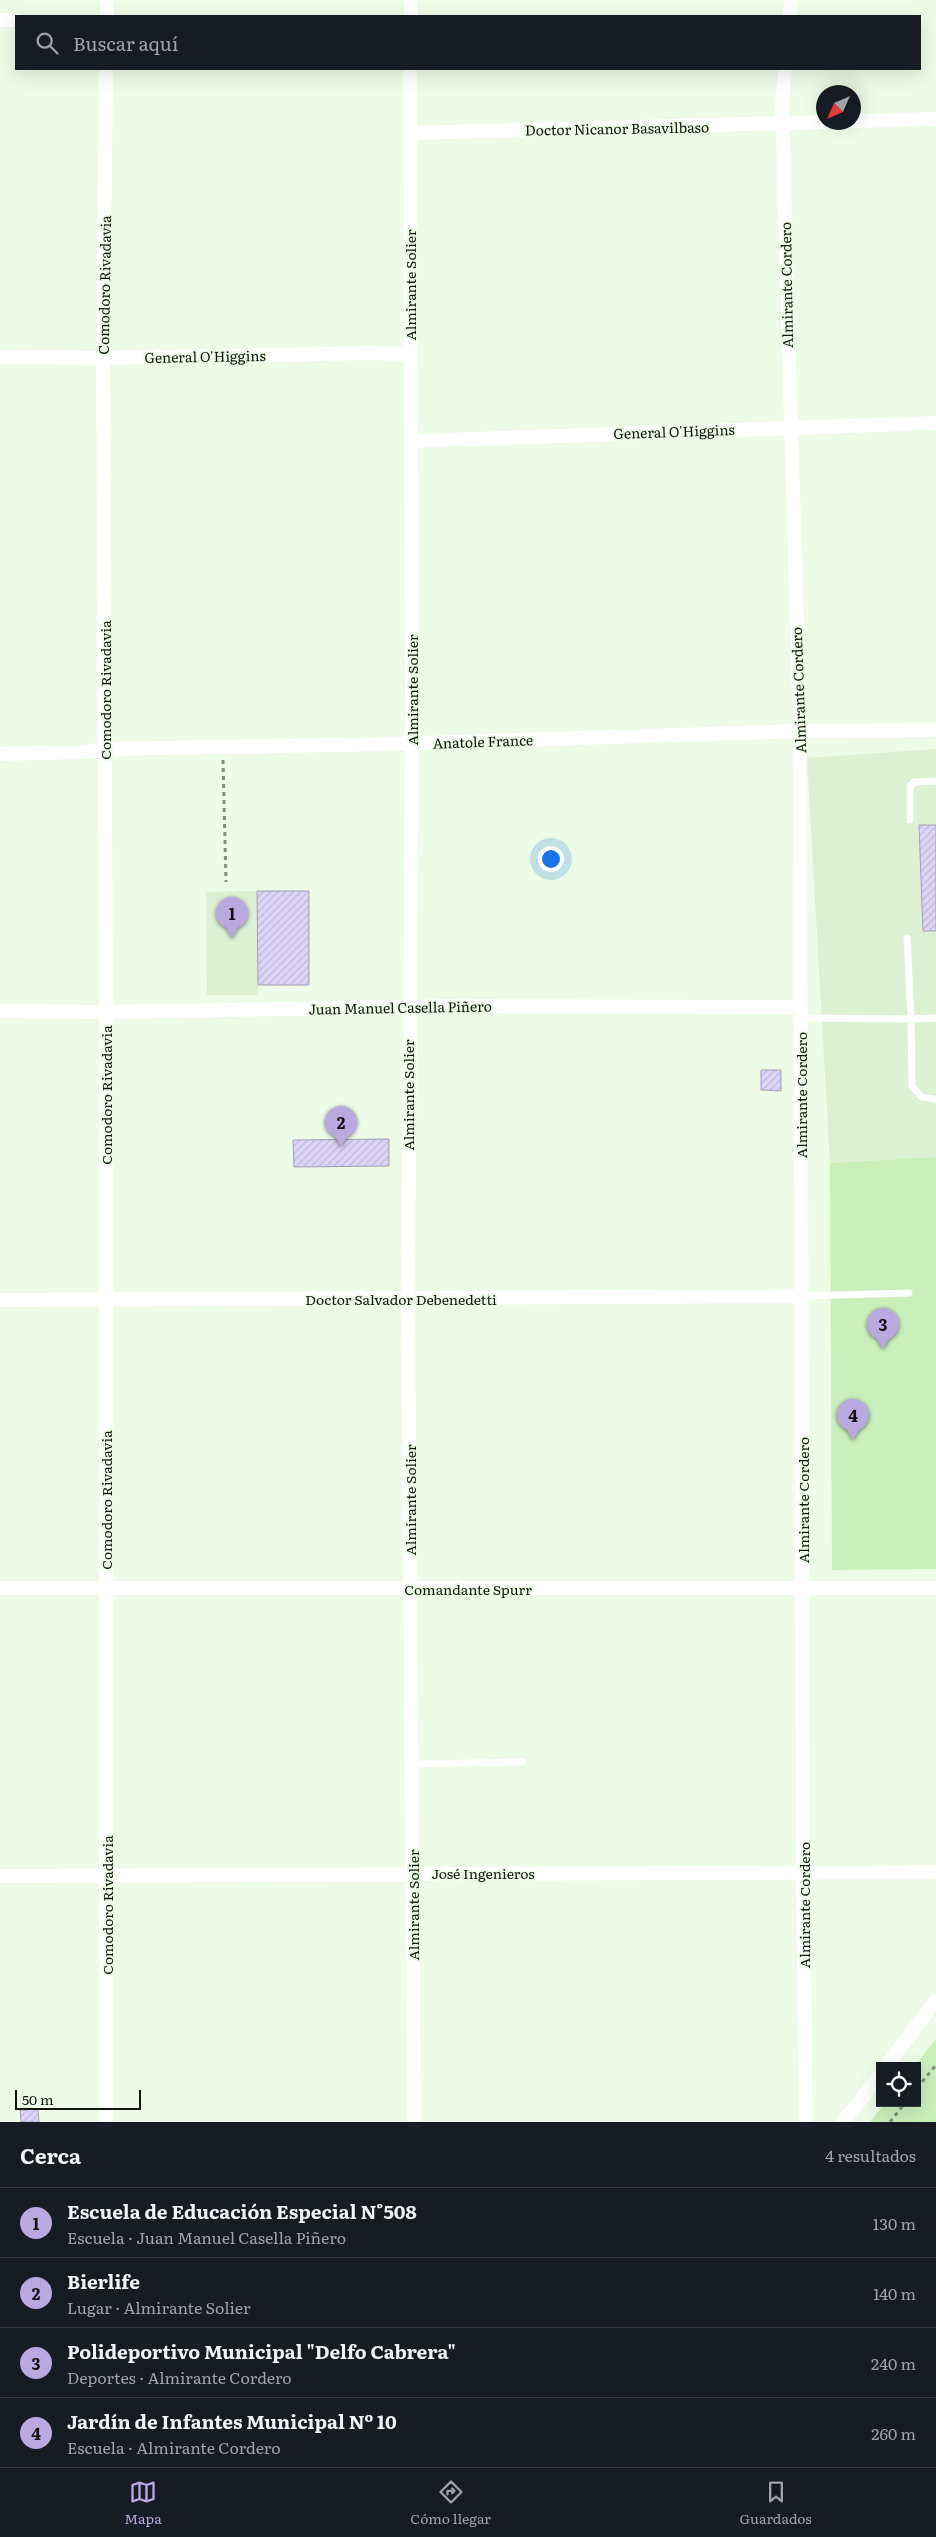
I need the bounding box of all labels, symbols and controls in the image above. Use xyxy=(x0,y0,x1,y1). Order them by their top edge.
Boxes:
search box xyxy=(15,15,921,70)
icon: search xyxy=(33,29,61,57)
text: Buscar aquí xyxy=(73,29,178,57)
north arrow xyxy=(816,85,861,130)
street label: Doctor Nicanor Basavilbaso xyxy=(525,116,709,140)
street label: Comodoro Rivadavia xyxy=(93,215,115,355)
street label: Almirante Cordero xyxy=(775,222,797,348)
street label: Almirante Solier xyxy=(400,229,420,341)
street label: General O'Higgins xyxy=(144,345,266,367)
street label: General O'Higgins xyxy=(613,419,735,443)
street label: Comodoro Rivadavia xyxy=(95,620,115,760)
street label: Almirante Cordero xyxy=(786,627,810,753)
street label: Almirante Solier xyxy=(402,634,422,746)
street label: Anatole France xyxy=(433,729,533,753)
your location xyxy=(538,846,564,872)
pin: 1 xyxy=(216,897,248,938)
street label: Juan Manuel Casella Piñero xyxy=(308,995,492,1019)
street label: Comodoro Rivadavia xyxy=(96,1025,116,1165)
street label: Almirante Cordero xyxy=(791,1032,811,1158)
street label: Almirante Solier xyxy=(398,1039,418,1151)
pin: 2 xyxy=(325,1106,357,1147)
street label: Doctor Salvador Debenedetti xyxy=(305,1289,497,1309)
pin: 3 xyxy=(867,1308,899,1349)
pin: 4 xyxy=(837,1399,869,1440)
street label: Comodoro Rivadavia xyxy=(96,1430,116,1570)
street label: Almirante Cordero xyxy=(793,1437,813,1563)
street label: Almirante Solier xyxy=(400,1444,420,1556)
street label: Comandante Spurr xyxy=(404,1579,532,1599)
street label: Comodoro Rivadavia xyxy=(97,1835,117,1975)
street label: Almirante Cordero xyxy=(794,1842,814,1968)
street label: Almirante Solier xyxy=(403,1849,423,1961)
street label: José Ingenieros xyxy=(431,1863,535,1883)
map controls xyxy=(876,2062,921,2107)
button: locate xyxy=(876,2062,921,2107)
scale bar xyxy=(15,2087,141,2110)
text: 50 m xyxy=(22,2089,54,2109)
text: Cerca xyxy=(20,2139,81,2170)
text: 4 resultados xyxy=(825,2143,916,2167)
text: Escuela de Educación Especial N°508 xyxy=(67,2197,417,2225)
text: 1 xyxy=(33,2211,39,2235)
text: 130 m xyxy=(873,2211,916,2235)
text: Escuela · Juan Manuel Casella Piñero xyxy=(67,2225,346,2249)
text: Bierlife xyxy=(67,2267,140,2295)
text: 2 xyxy=(32,2281,40,2305)
text: 140 m xyxy=(873,2281,916,2305)
text: Lugar · Almirante Solier xyxy=(67,2295,251,2319)
text: Polideportivo Municipal "Delfo Cabrera" xyxy=(67,2337,456,2365)
text: 3 xyxy=(32,2351,40,2375)
text: 240 m xyxy=(871,2351,916,2375)
text: Deportes · Almirante Cordero xyxy=(67,2365,292,2389)
text: Jardín de Infantes Municipal Nº 10 xyxy=(67,2407,397,2435)
text: 4 xyxy=(31,2421,41,2445)
text: 260 m xyxy=(871,2421,916,2445)
text: Escuela · Almirante Cordero xyxy=(67,2435,281,2459)
tab: Mapa xyxy=(124,2478,162,2528)
tab: Cómo llegar xyxy=(410,2478,491,2528)
tab: Guardados xyxy=(740,2478,812,2528)

